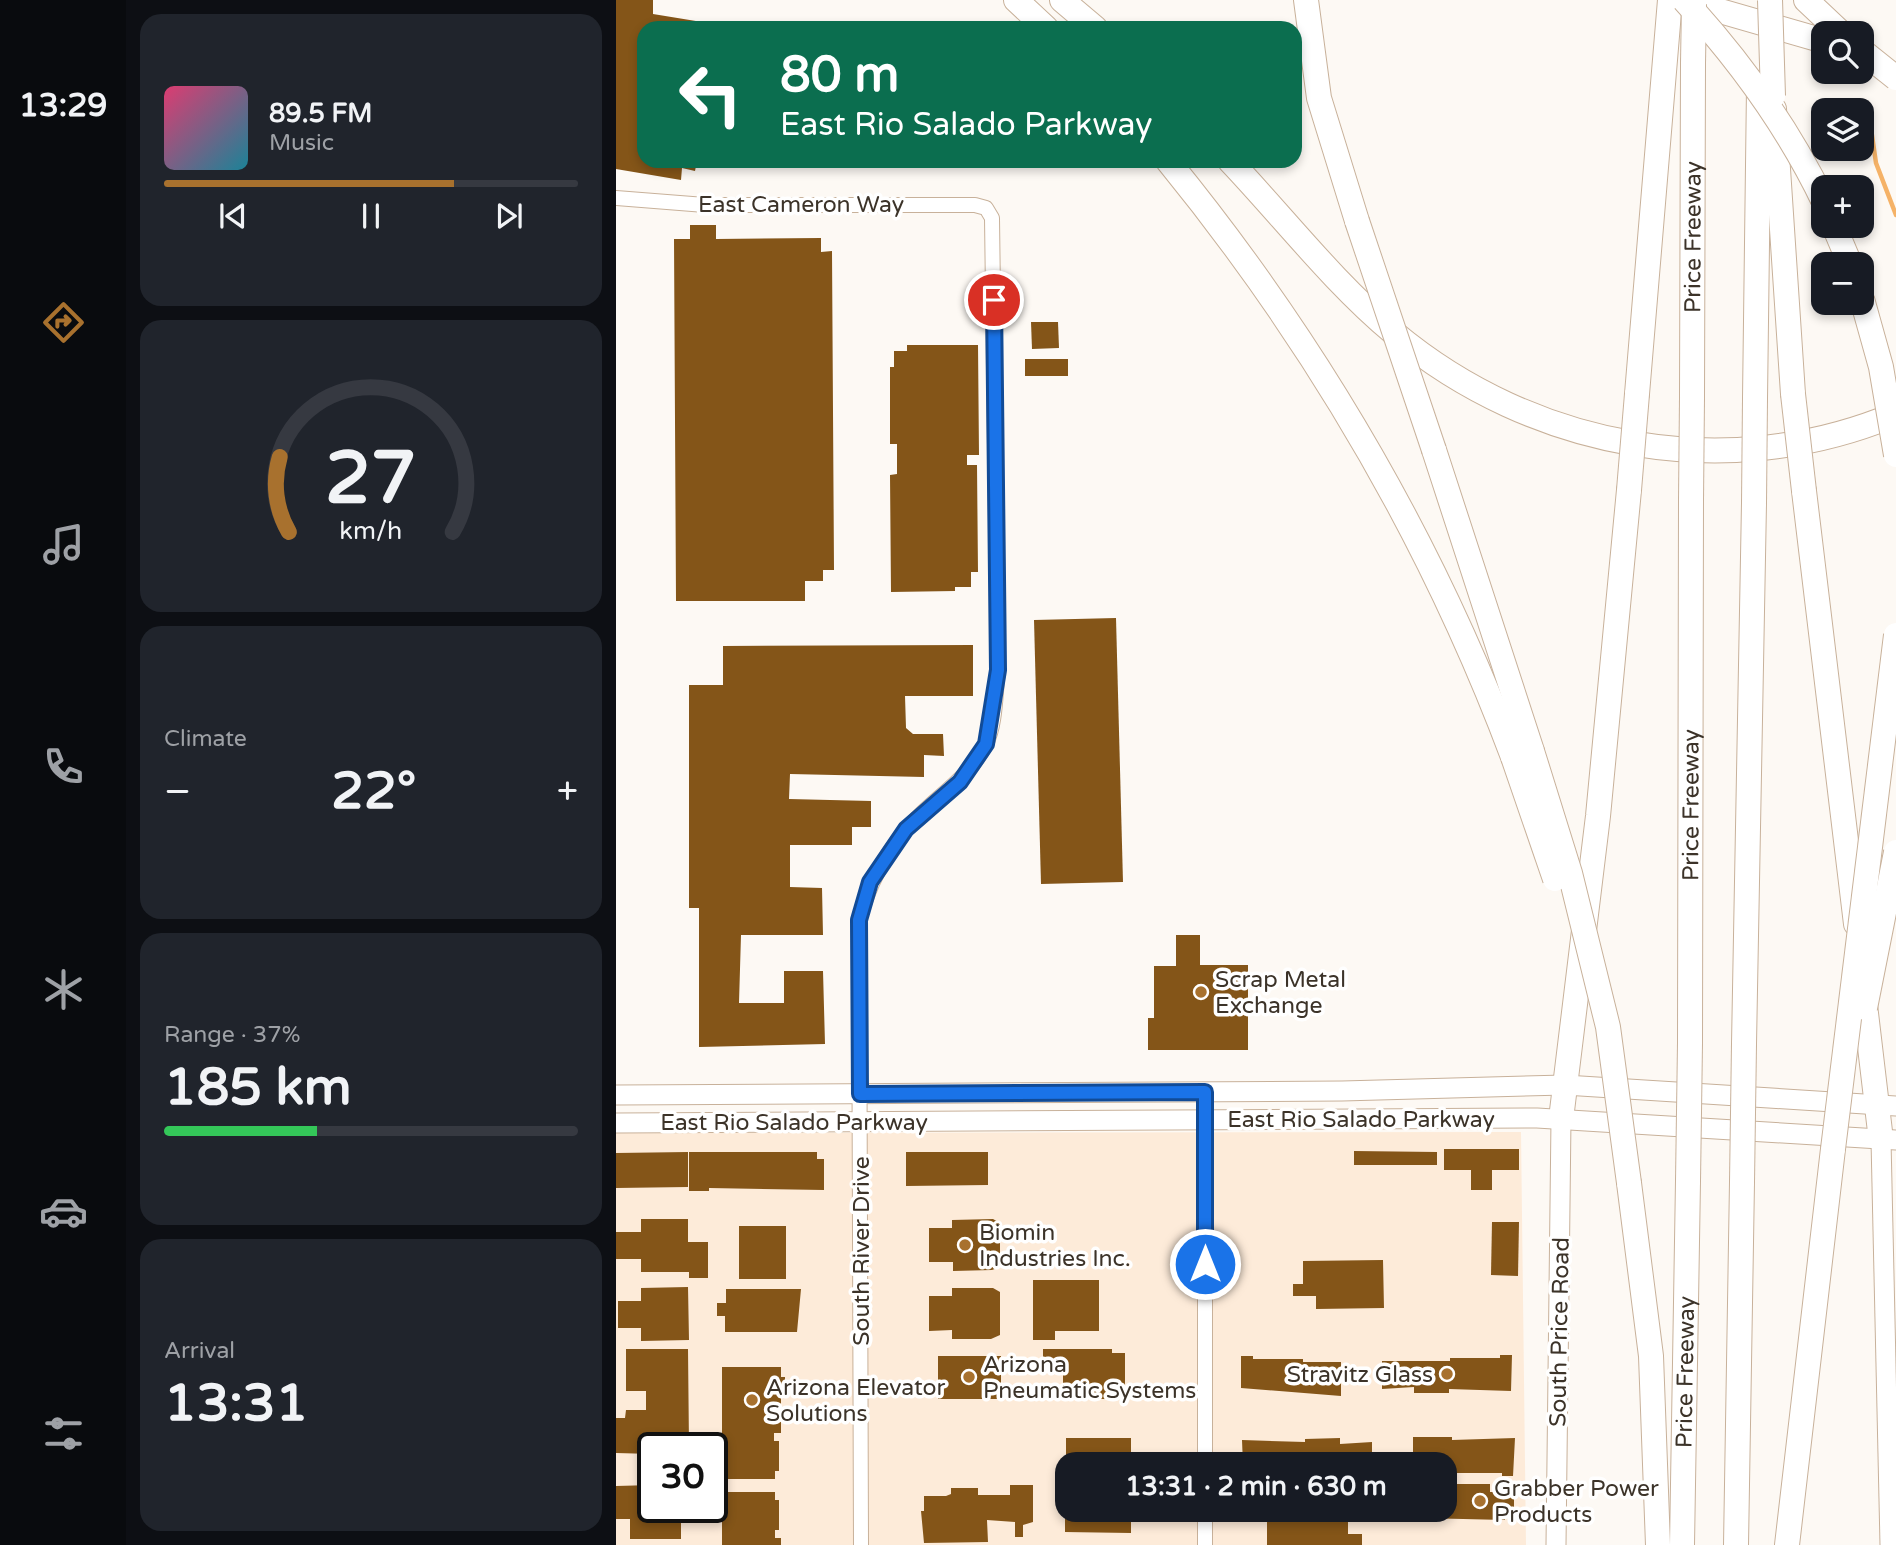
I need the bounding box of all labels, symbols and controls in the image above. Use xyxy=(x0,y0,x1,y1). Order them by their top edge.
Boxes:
map controls xyxy=(1811,21,1874,315)
button: search xyxy=(1811,21,1874,84)
text: 80 m xyxy=(780,46,899,105)
icon: left xyxy=(665,49,756,140)
text: 13:29 xyxy=(19,87,107,125)
text: 89.5 FM xyxy=(269,98,372,129)
button: layers xyxy=(1811,98,1874,161)
text: East Rio Salado Parkway xyxy=(780,106,1152,144)
text: Music xyxy=(269,129,334,157)
street label: Price Freeway xyxy=(1679,161,1708,313)
button: + xyxy=(1811,175,1874,238)
street label: East Cameron Way xyxy=(698,191,904,219)
icon: previous xyxy=(214,197,252,235)
icon: pause xyxy=(352,197,390,235)
icon: next xyxy=(490,197,528,235)
button: − xyxy=(1811,252,1874,315)
pin xyxy=(964,270,1024,330)
icon: arrive xyxy=(975,281,1013,319)
icon: directions xyxy=(39,298,88,347)
text: 27 xyxy=(325,436,417,524)
text: km/h xyxy=(340,516,402,546)
icon: music xyxy=(39,520,88,569)
text: Climate xyxy=(164,725,247,753)
street label: Price Freeway xyxy=(1677,729,1706,881)
icon: phone xyxy=(39,742,88,791)
text: 22° xyxy=(331,760,416,823)
text: − xyxy=(164,769,191,815)
text: + xyxy=(557,769,578,815)
icon: climate xyxy=(39,965,88,1014)
place label: Scrap Metal Exchange xyxy=(1215,966,1346,1020)
marker: Scrap Metal Exchange xyxy=(1193,984,1209,1000)
text: Range · 37% xyxy=(164,1021,300,1049)
text: 185 km xyxy=(164,1056,352,1119)
street label: East Rio Salado Parkway xyxy=(1227,1106,1495,1134)
street label: East Rio Salado Parkway xyxy=(660,1109,928,1137)
street label: South River Drive xyxy=(848,1156,876,1346)
icon: car xyxy=(39,1187,88,1236)
place label: Biomin Industries Inc. xyxy=(979,1219,1131,1273)
position arrow xyxy=(1168,1227,1242,1301)
marker: Biomin Industries Inc. xyxy=(957,1237,973,1253)
street label: South Price Road xyxy=(1544,1237,1576,1427)
street label: Price Freeway xyxy=(1671,1296,1701,1448)
text: Arrival xyxy=(164,1337,235,1365)
place label: Arizona Pneumatic Systems xyxy=(983,1351,1196,1405)
place label: Stravitz Glass xyxy=(1287,1361,1433,1389)
marker: Stravitz Glass xyxy=(1439,1366,1455,1382)
marker: Arizona Pneumatic Systems xyxy=(961,1369,977,1385)
text: 13:31 xyxy=(164,1372,308,1435)
place label: Arizona Elevator Solutions xyxy=(766,1374,946,1428)
marker: Arizona Elevator Solutions xyxy=(744,1392,760,1408)
icon: filters xyxy=(39,1409,88,1458)
speed limit sign: 30 xyxy=(637,1432,728,1523)
text: 13:31 · 2 min · 630 m xyxy=(1125,1471,1387,1502)
place label: Grabber Power Products xyxy=(1494,1475,1659,1529)
marker: Grabber Power Products xyxy=(1472,1493,1488,1509)

